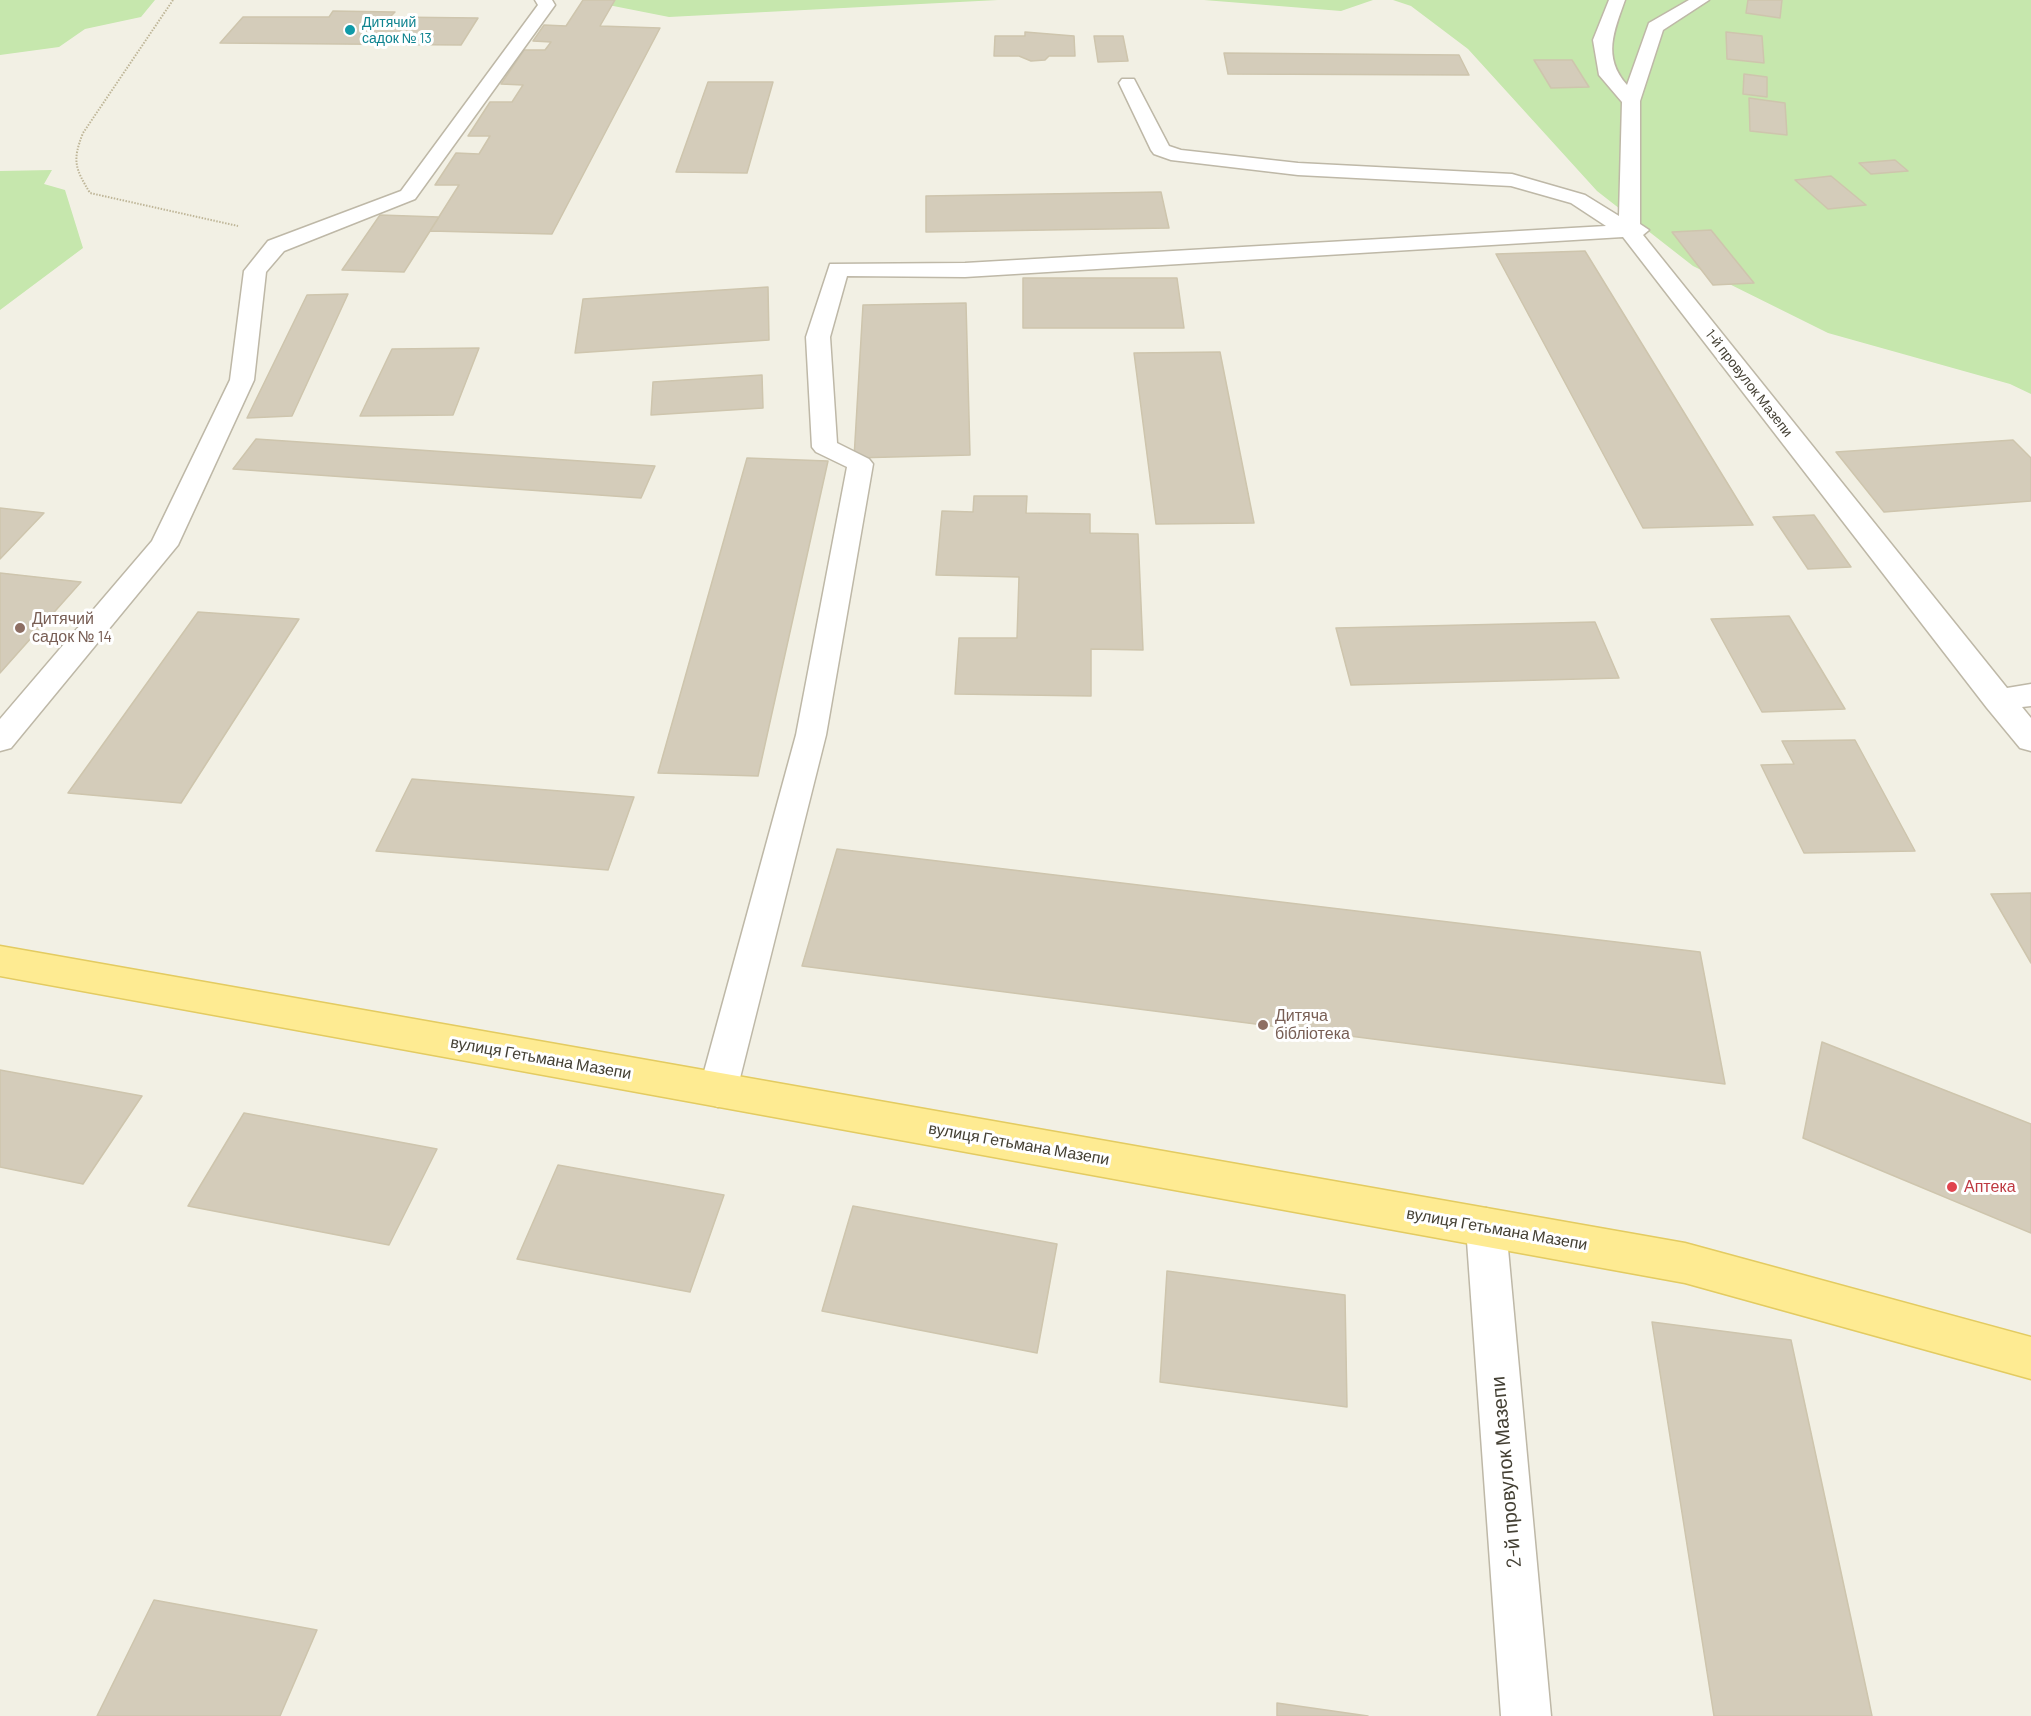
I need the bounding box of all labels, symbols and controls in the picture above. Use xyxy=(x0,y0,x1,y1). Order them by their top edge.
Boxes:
place label: Дитячий садок № 13 xyxy=(362,14,432,46)
marker: Дитячий садок № 13 xyxy=(343,23,357,37)
street label: 1-й провулок Мазепи xyxy=(1702,326,1796,440)
place label: Дитячий садок № 14 xyxy=(32,609,112,647)
marker: Дитячий садок № 14 xyxy=(13,621,27,635)
place label: Дитяча бібліотека xyxy=(1275,1006,1350,1044)
marker: Дитяча бібліотека xyxy=(1256,1018,1270,1032)
street label: вулиця Гетьмана Мазепи xyxy=(449,1033,633,1083)
street label: вулиця Гетьмана Мазепи xyxy=(927,1119,1111,1169)
place label: Аптека xyxy=(1964,1177,2016,1197)
marker: Аптека xyxy=(1945,1180,1959,1194)
street label: вулиця Гетьмана Мазепи xyxy=(1405,1204,1589,1254)
street label: 2-й провулок Мазепи xyxy=(1486,1375,1526,1569)

